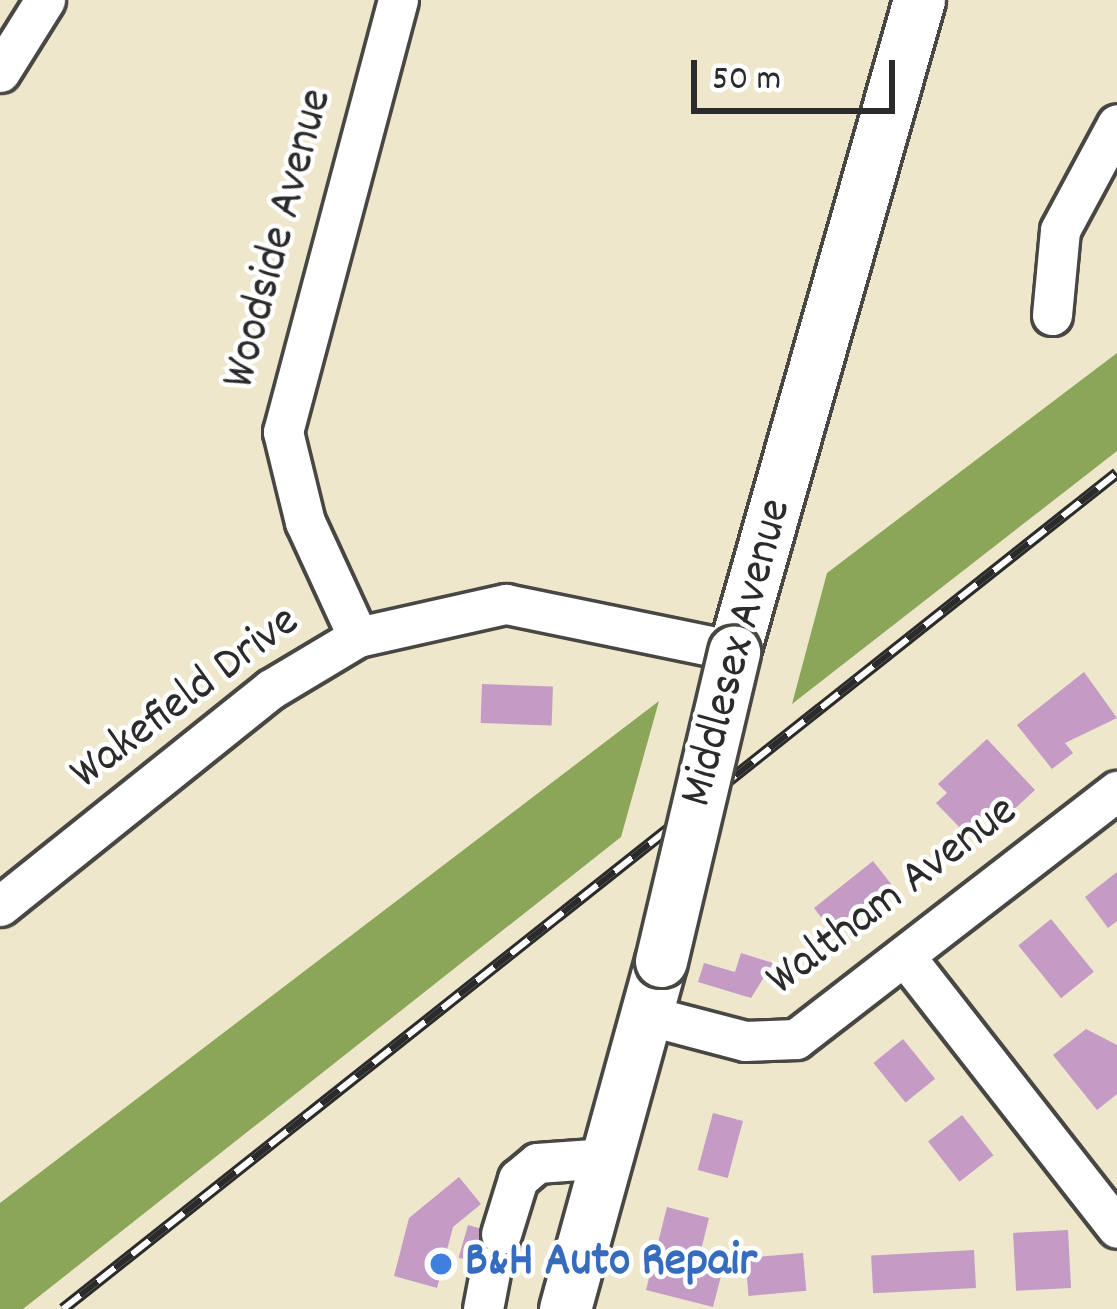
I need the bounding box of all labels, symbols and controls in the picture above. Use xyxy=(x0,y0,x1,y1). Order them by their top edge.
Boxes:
scale bar xyxy=(697,36,901,110)
text: 50 m xyxy=(712,55,781,107)
street label: Woodside Avenue xyxy=(212,83,348,395)
street label: Middlesex Avenue xyxy=(669,493,807,813)
street label: Wakefield Drive xyxy=(60,594,312,804)
street label: Waltham Avenue xyxy=(756,784,1030,1010)
place label: B&H Auto Repair xyxy=(465,1235,757,1293)
marker: B&H Auto Repair xyxy=(428,1251,454,1277)

